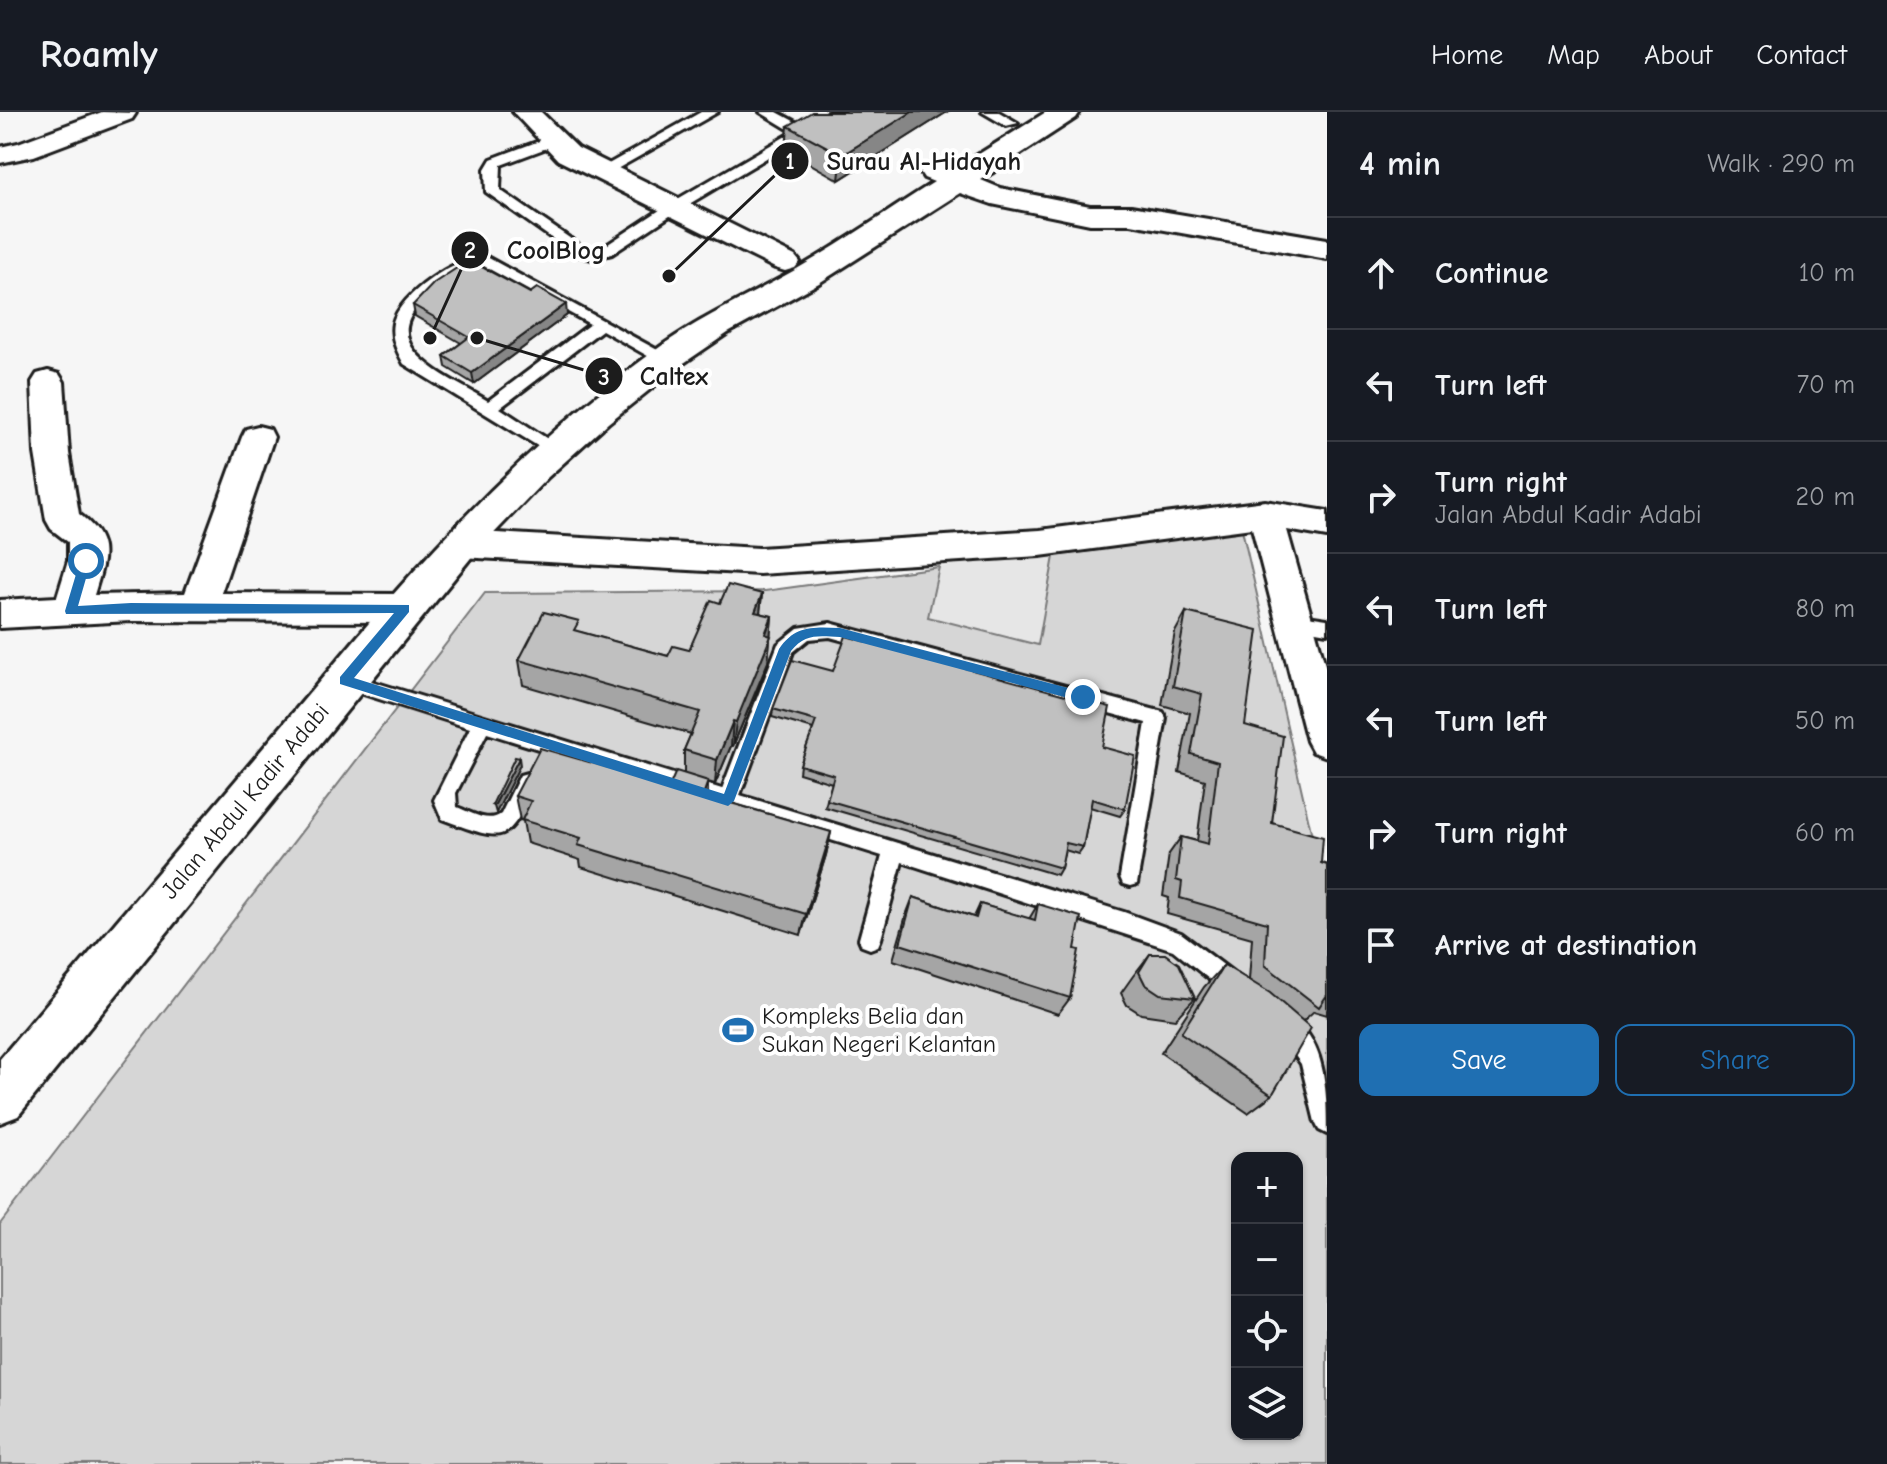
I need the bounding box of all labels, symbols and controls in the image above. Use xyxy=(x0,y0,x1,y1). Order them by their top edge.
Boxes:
text: Roamly xyxy=(40,33,158,77)
text: Home xyxy=(1431,39,1503,71)
text: Map xyxy=(1547,39,1600,71)
text: About xyxy=(1644,39,1712,71)
text: Contact xyxy=(1756,39,1847,71)
callout: Surau Al-Hidayah xyxy=(770,136,1037,186)
text: 4 min xyxy=(1359,144,1441,184)
text: 1 xyxy=(785,147,795,175)
text: Surau Al-Hidayah xyxy=(827,147,1021,177)
text: Walk · 290 m xyxy=(1707,149,1855,179)
callout: CoolBlog xyxy=(450,225,621,275)
text: 2 xyxy=(464,236,476,264)
text: CoolBlog xyxy=(507,236,605,266)
icon: ahead xyxy=(1359,251,1403,295)
text: Continue xyxy=(1435,256,1549,291)
text: 10 m xyxy=(1799,258,1855,288)
callout: Caltex xyxy=(584,351,724,401)
text: Caltex xyxy=(640,362,708,392)
text: 3 xyxy=(598,363,610,391)
icon: left xyxy=(1359,363,1403,407)
text: Turn left xyxy=(1435,368,1547,403)
text: 70 m xyxy=(1797,370,1855,400)
text: Turn right xyxy=(1435,465,1567,500)
icon: right xyxy=(1359,475,1403,519)
text: 20 m xyxy=(1795,482,1855,512)
text: Jalan Abdul Kadir Adabi xyxy=(1435,500,1702,530)
route start xyxy=(68,543,104,579)
icon: left xyxy=(1359,587,1403,631)
text: Turn left xyxy=(1435,592,1547,627)
text: 80 m xyxy=(1796,594,1855,624)
route end xyxy=(1065,679,1101,715)
street label: Jalan Abdul Kadir Adabi xyxy=(155,698,335,904)
icon: left xyxy=(1359,699,1403,743)
text: Turn left xyxy=(1435,704,1547,739)
text: 50 m xyxy=(1795,706,1855,736)
icon: right xyxy=(1359,811,1403,855)
text: Turn right xyxy=(1435,816,1567,851)
text: 60 m xyxy=(1795,818,1855,848)
icon: arrive xyxy=(1359,923,1403,967)
text: Arrive at destination xyxy=(1435,928,1697,963)
place label: Kompleks Belia dan Sukan Negeri Kelantan xyxy=(762,1002,996,1058)
sports icon: Kompleks Belia dan Sukan Negeri Kelantan xyxy=(721,1013,755,1047)
button: Save xyxy=(1359,1024,1599,1096)
button: Share xyxy=(1615,1024,1855,1096)
map controls xyxy=(1231,1152,1303,1440)
button: + xyxy=(1231,1152,1303,1224)
button: − xyxy=(1231,1224,1303,1296)
button: locate xyxy=(1231,1296,1303,1368)
button: layers xyxy=(1231,1368,1303,1440)

